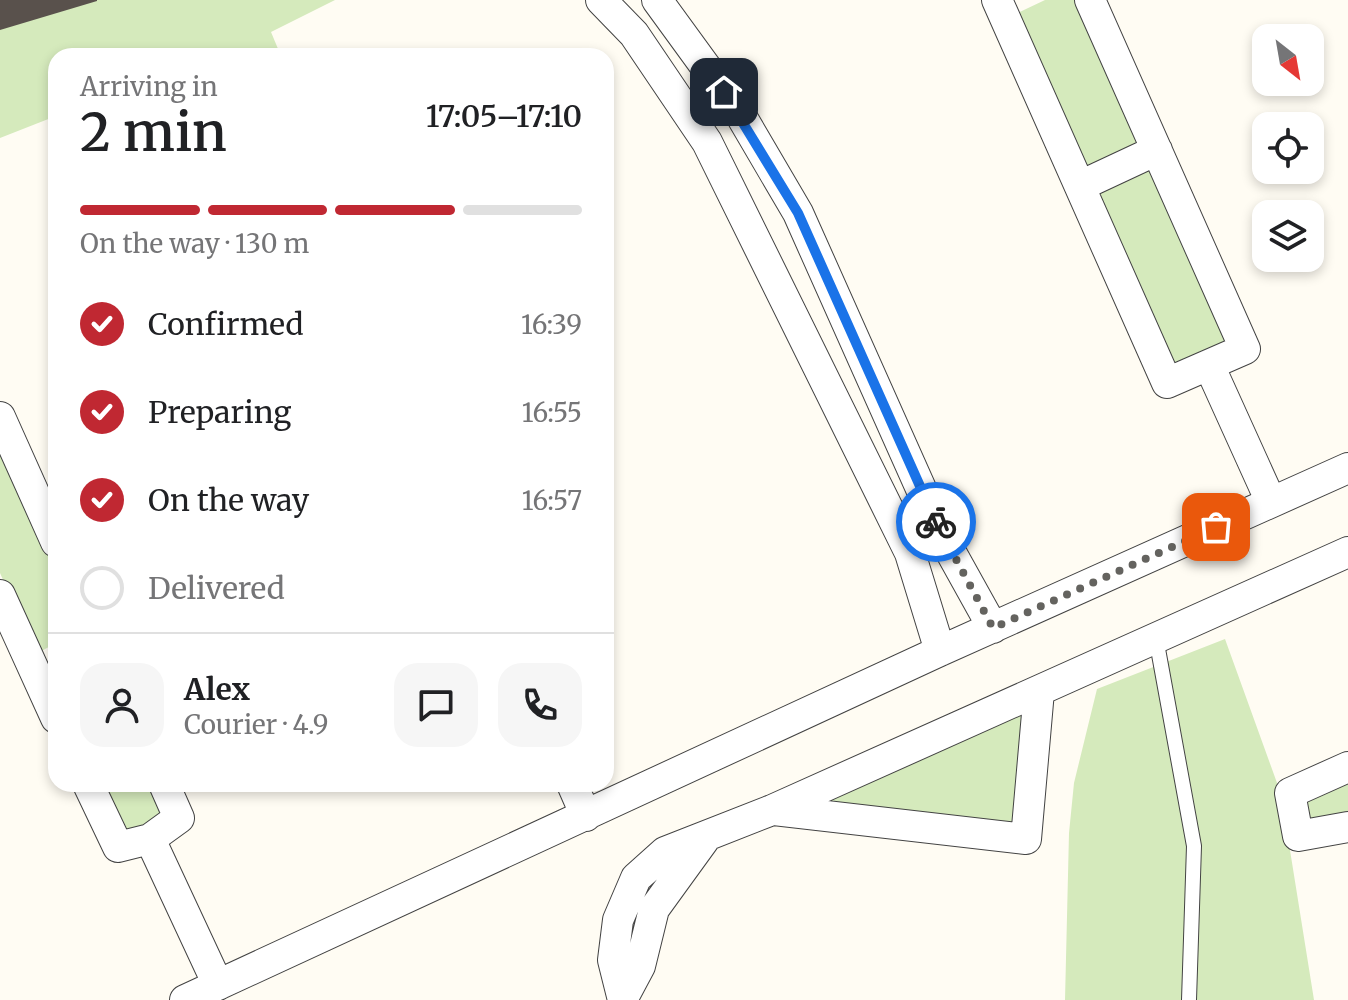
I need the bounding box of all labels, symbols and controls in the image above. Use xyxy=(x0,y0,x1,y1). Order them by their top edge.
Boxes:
north arrow xyxy=(1252,24,1324,96)
map controls xyxy=(1252,24,1324,272)
pin xyxy=(690,58,758,126)
text: Arriving in xyxy=(80,70,218,103)
icon: home xyxy=(702,70,746,114)
text: 17:05–17:10 xyxy=(426,97,582,135)
text: 2 min xyxy=(80,100,227,165)
button: locate xyxy=(1252,112,1324,184)
button: layers xyxy=(1252,200,1324,272)
text: On the way · 130 m xyxy=(80,227,309,260)
icon: check xyxy=(80,302,124,346)
text: Confirmed xyxy=(148,305,303,343)
text: 16:39 xyxy=(521,308,582,341)
icon: check xyxy=(80,390,124,434)
text: Preparing xyxy=(148,393,291,431)
text: 16:55 xyxy=(522,396,582,429)
icon: check xyxy=(80,478,124,522)
text: On the way xyxy=(148,481,309,519)
courier xyxy=(896,482,976,562)
text: 16:57 xyxy=(522,484,582,517)
pin xyxy=(1182,493,1250,561)
icon: bike xyxy=(914,500,958,544)
icon: bag xyxy=(1194,505,1238,549)
text: Delivered xyxy=(148,569,285,607)
button: person xyxy=(80,663,164,747)
button: chat xyxy=(394,663,478,747)
button: phone xyxy=(498,663,582,747)
text: Alex xyxy=(184,670,250,708)
text: Courier · 4.9 xyxy=(184,708,328,741)

